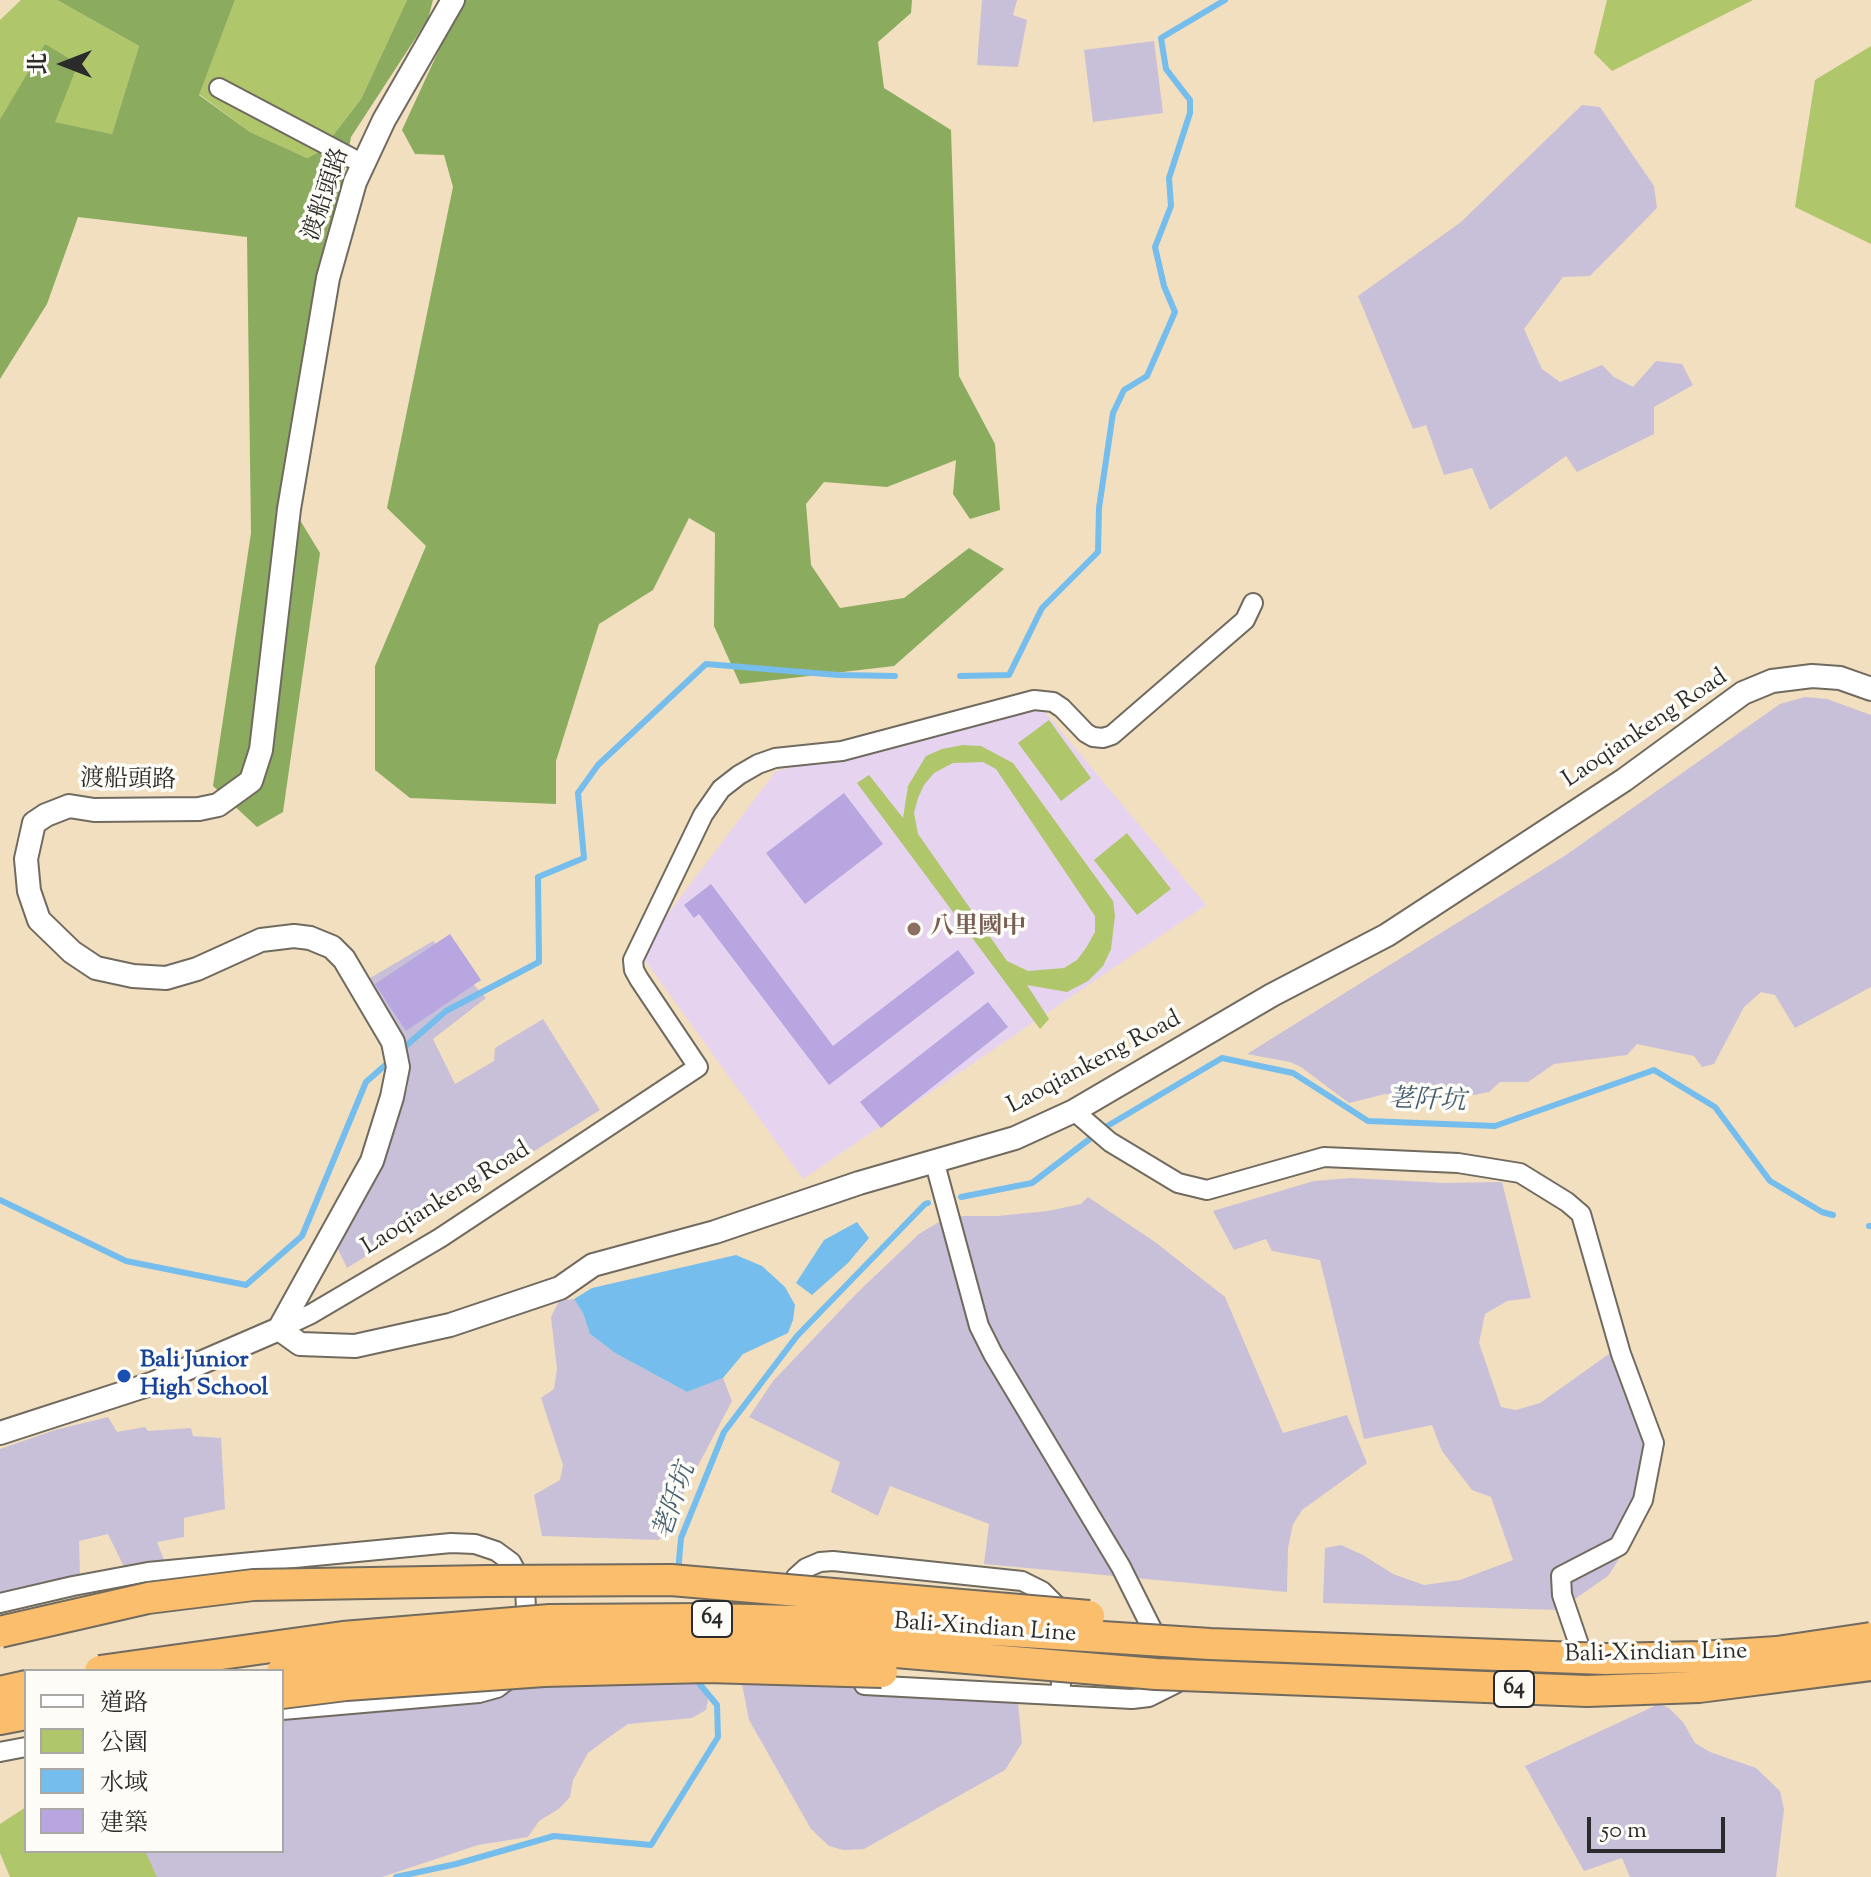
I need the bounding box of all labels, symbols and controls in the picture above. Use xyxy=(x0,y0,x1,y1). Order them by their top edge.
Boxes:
north arrow xyxy=(24,24,104,104)
text: 北 xyxy=(24,53,56,75)
street label: 渡船頭路 xyxy=(299,145,357,245)
street label: Laoqiankeng Road xyxy=(1558,664,1734,796)
street label: 渡船頭路 xyxy=(80,767,176,797)
place label: 八里國中 xyxy=(930,915,1026,943)
marker: 八里國中 xyxy=(905,920,923,938)
street label: Laoqiankeng Road xyxy=(1003,1006,1187,1122)
water label: 荖阡坑 xyxy=(1387,1086,1467,1120)
street label: Laoqiankeng Road xyxy=(358,1137,536,1263)
place label: Bali Junior High School xyxy=(140,1348,268,1404)
marker: Bali Junior High School xyxy=(115,1367,133,1385)
water label: 荖阡坑 xyxy=(650,1460,704,1544)
road number: 64 xyxy=(692,1601,732,1637)
street label: Bali-Xindian Line xyxy=(893,1609,1077,1651)
street label: Bali-Xindian Line xyxy=(1564,1639,1748,1671)
legend xyxy=(24,1669,284,1853)
road number: 64 xyxy=(1494,1671,1534,1707)
text: 道路 xyxy=(100,1687,148,1721)
text: 公園 xyxy=(100,1727,148,1761)
text: 水域 xyxy=(100,1767,148,1801)
scale bar xyxy=(1591,1801,1729,1851)
text: 建築 xyxy=(100,1807,148,1841)
text: 50 m xyxy=(1601,1814,1647,1848)

